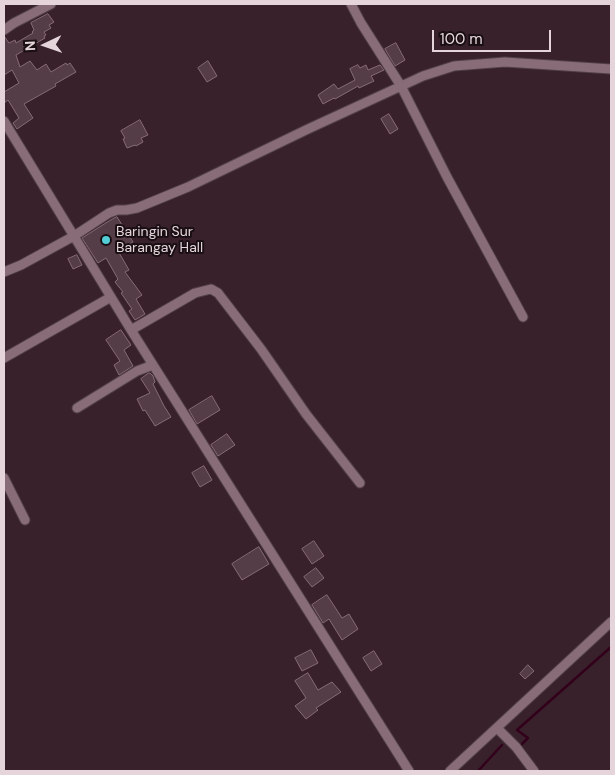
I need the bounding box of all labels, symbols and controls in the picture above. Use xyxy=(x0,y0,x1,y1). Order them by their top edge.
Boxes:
north arrow xyxy=(20,20,70,70)
scale bar xyxy=(435,20,554,52)
text: 100 m xyxy=(440,29,483,49)
text: N xyxy=(21,40,39,51)
place label: Baringin Sur Barangay Hall xyxy=(116,224,203,256)
marker: Baringin Sur Barangay Hall xyxy=(100,234,112,246)

